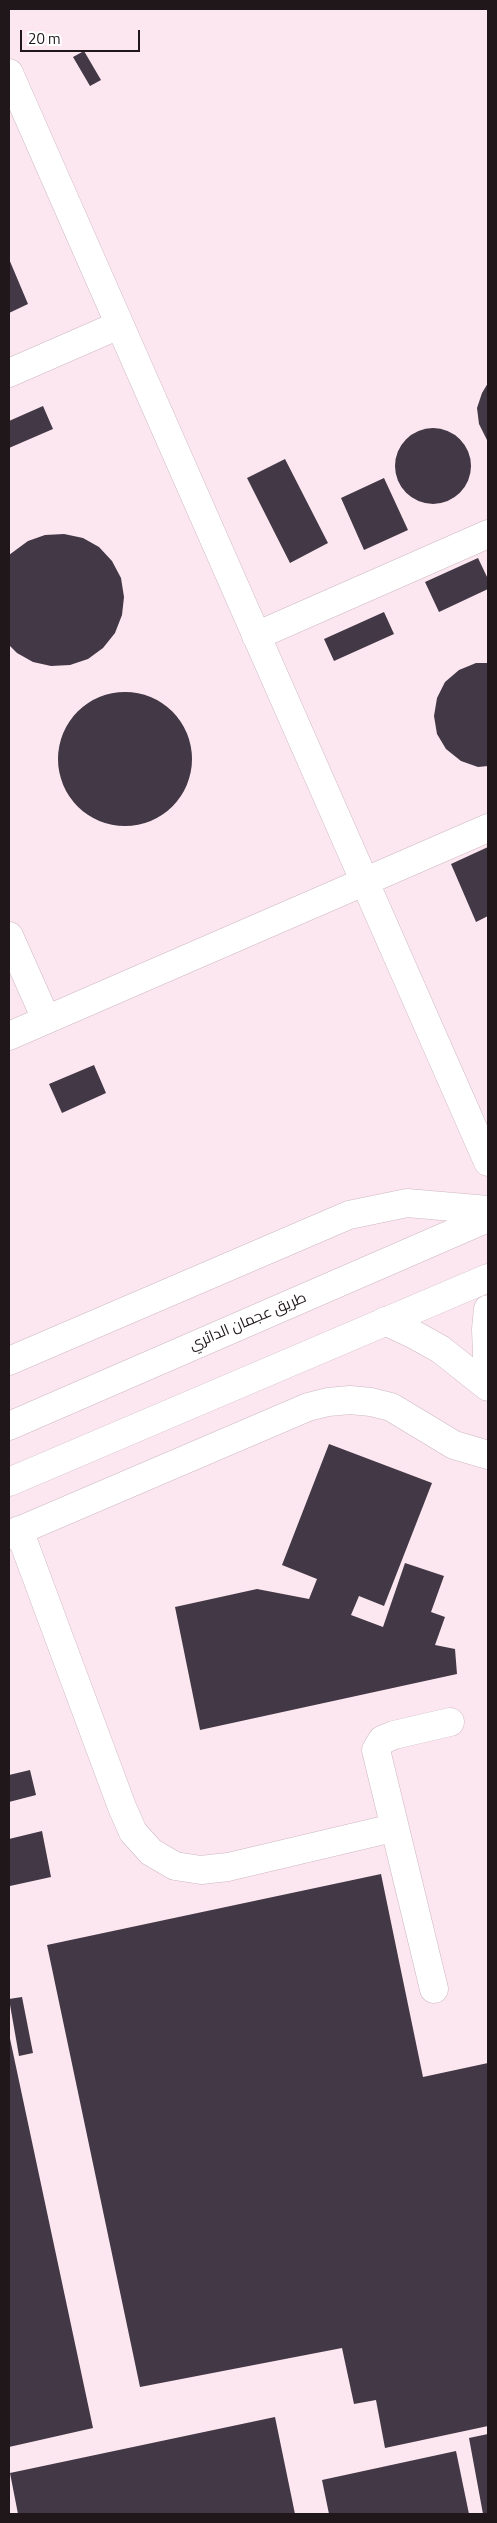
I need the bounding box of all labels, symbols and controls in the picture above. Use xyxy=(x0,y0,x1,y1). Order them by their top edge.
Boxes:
scale bar xyxy=(22,20,142,52)
text: 20 m xyxy=(28,27,61,50)
street label: طريق عجمان الدائري xyxy=(187,1289,309,1355)

